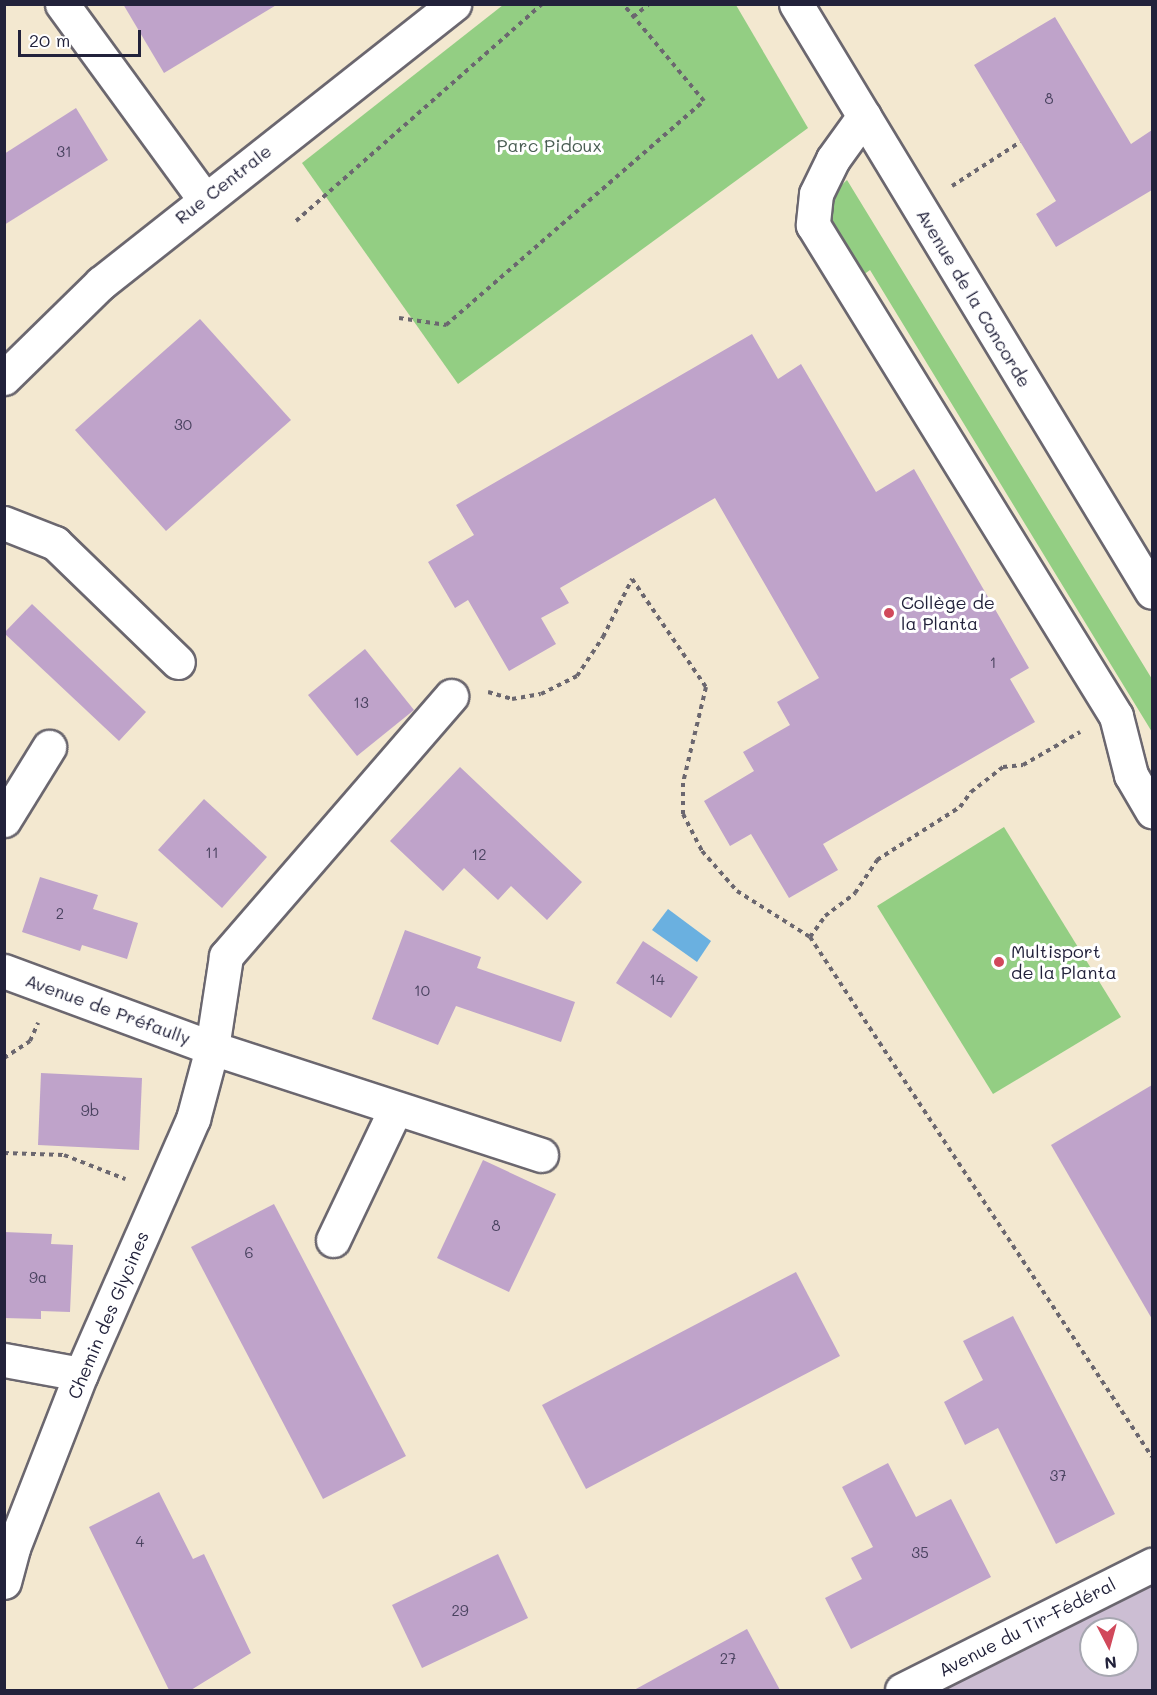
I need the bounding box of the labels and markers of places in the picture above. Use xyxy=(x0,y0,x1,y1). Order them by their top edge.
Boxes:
place label: Collège de la Planta xyxy=(901,592,995,634)
marker: Collège de la Planta xyxy=(882,606,896,620)
place label: Multisport de la Planta xyxy=(1011,941,1117,984)
marker: Multisport de la Planta xyxy=(992,955,1006,969)

